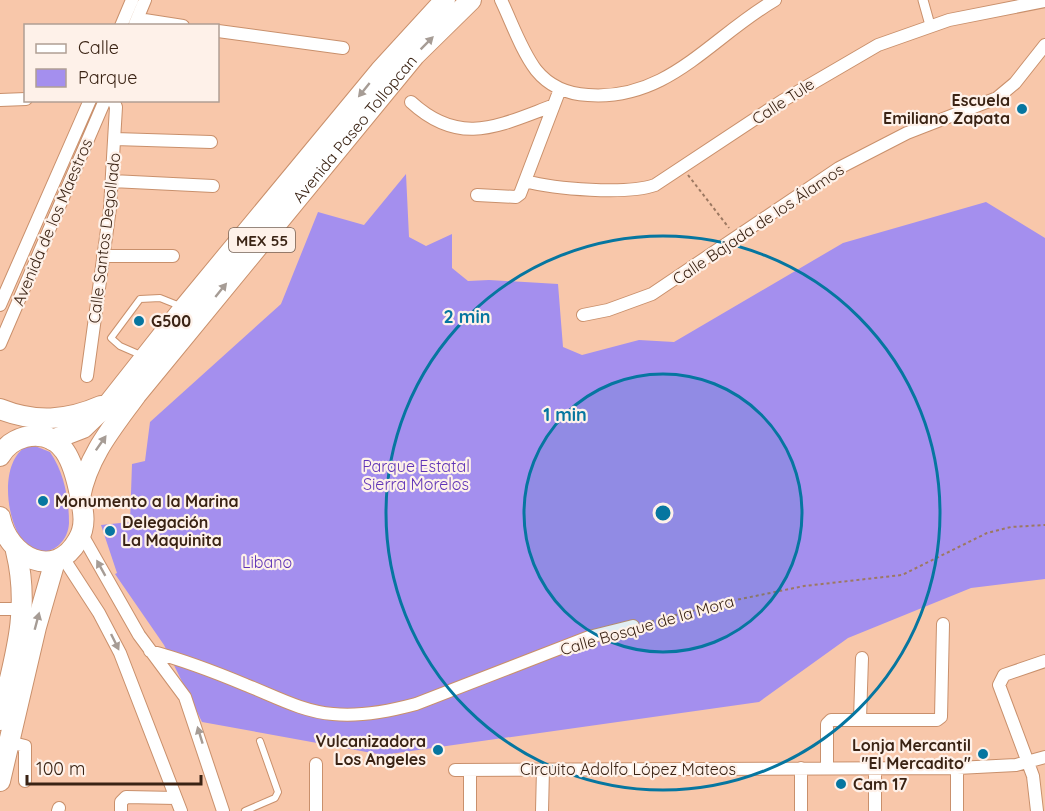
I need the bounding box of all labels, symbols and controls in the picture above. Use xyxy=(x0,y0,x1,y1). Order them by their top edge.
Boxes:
legend xyxy=(24,24,219,102)
text: Calle xyxy=(78,36,119,59)
one-way arrow xyxy=(419,37,433,51)
street label: Avenida Paseo Tollopcan xyxy=(288,51,421,206)
text: Parque xyxy=(78,66,137,89)
street label: Calle Tule xyxy=(748,74,818,128)
one-way arrow xyxy=(358,82,371,97)
place label: Escuela Emiliano Zapata xyxy=(883,90,1010,128)
marker: Escuela Emiliano Zapata xyxy=(1015,102,1029,116)
street label: Avenida de los Maestros xyxy=(8,135,96,309)
street label: Calle Santos Degollado xyxy=(84,151,124,325)
street label: Calle Bajada de los Álamos xyxy=(669,159,847,289)
road number: MEX 55 xyxy=(229,228,295,252)
one-way arrow xyxy=(215,282,228,298)
text: 2 min xyxy=(444,305,490,328)
place label: G500 xyxy=(151,311,191,331)
marker: G500 xyxy=(132,314,146,328)
text: 1 min xyxy=(543,403,587,426)
one-way arrow xyxy=(95,436,107,452)
park label: Parque Estatal Sierra Morelos xyxy=(362,456,470,494)
place label: Monumento a la Marina xyxy=(55,491,239,511)
marker: Monumento a la Marina xyxy=(36,494,50,508)
centre of rings xyxy=(653,503,673,523)
place label: Delegación La Maquinita xyxy=(122,512,222,550)
marker: Delegación La Maquinita xyxy=(103,524,117,538)
park label: Libano xyxy=(242,552,292,572)
one-way arrow xyxy=(96,559,106,576)
street label: Calle Bosque de la Mora xyxy=(558,591,736,659)
one-way arrow xyxy=(33,612,43,631)
one-way arrow xyxy=(110,633,119,650)
one-way arrow xyxy=(194,726,204,744)
place label: Vulcanizadora Los Angeles xyxy=(315,731,426,769)
place label: Lonja Mercantil "El Mercadito" xyxy=(852,735,971,773)
marker: Vulcanizadora Los Angeles xyxy=(431,743,445,757)
marker: Lonja Mercantil "El Mercadito" xyxy=(976,747,990,761)
scale bar xyxy=(27,748,201,786)
text: 100 m xyxy=(36,757,85,780)
street label: Circuito Adolfo López Mateos xyxy=(520,759,736,779)
place label: Cam 17 xyxy=(853,774,908,794)
marker: Cam 17 xyxy=(834,777,848,791)

